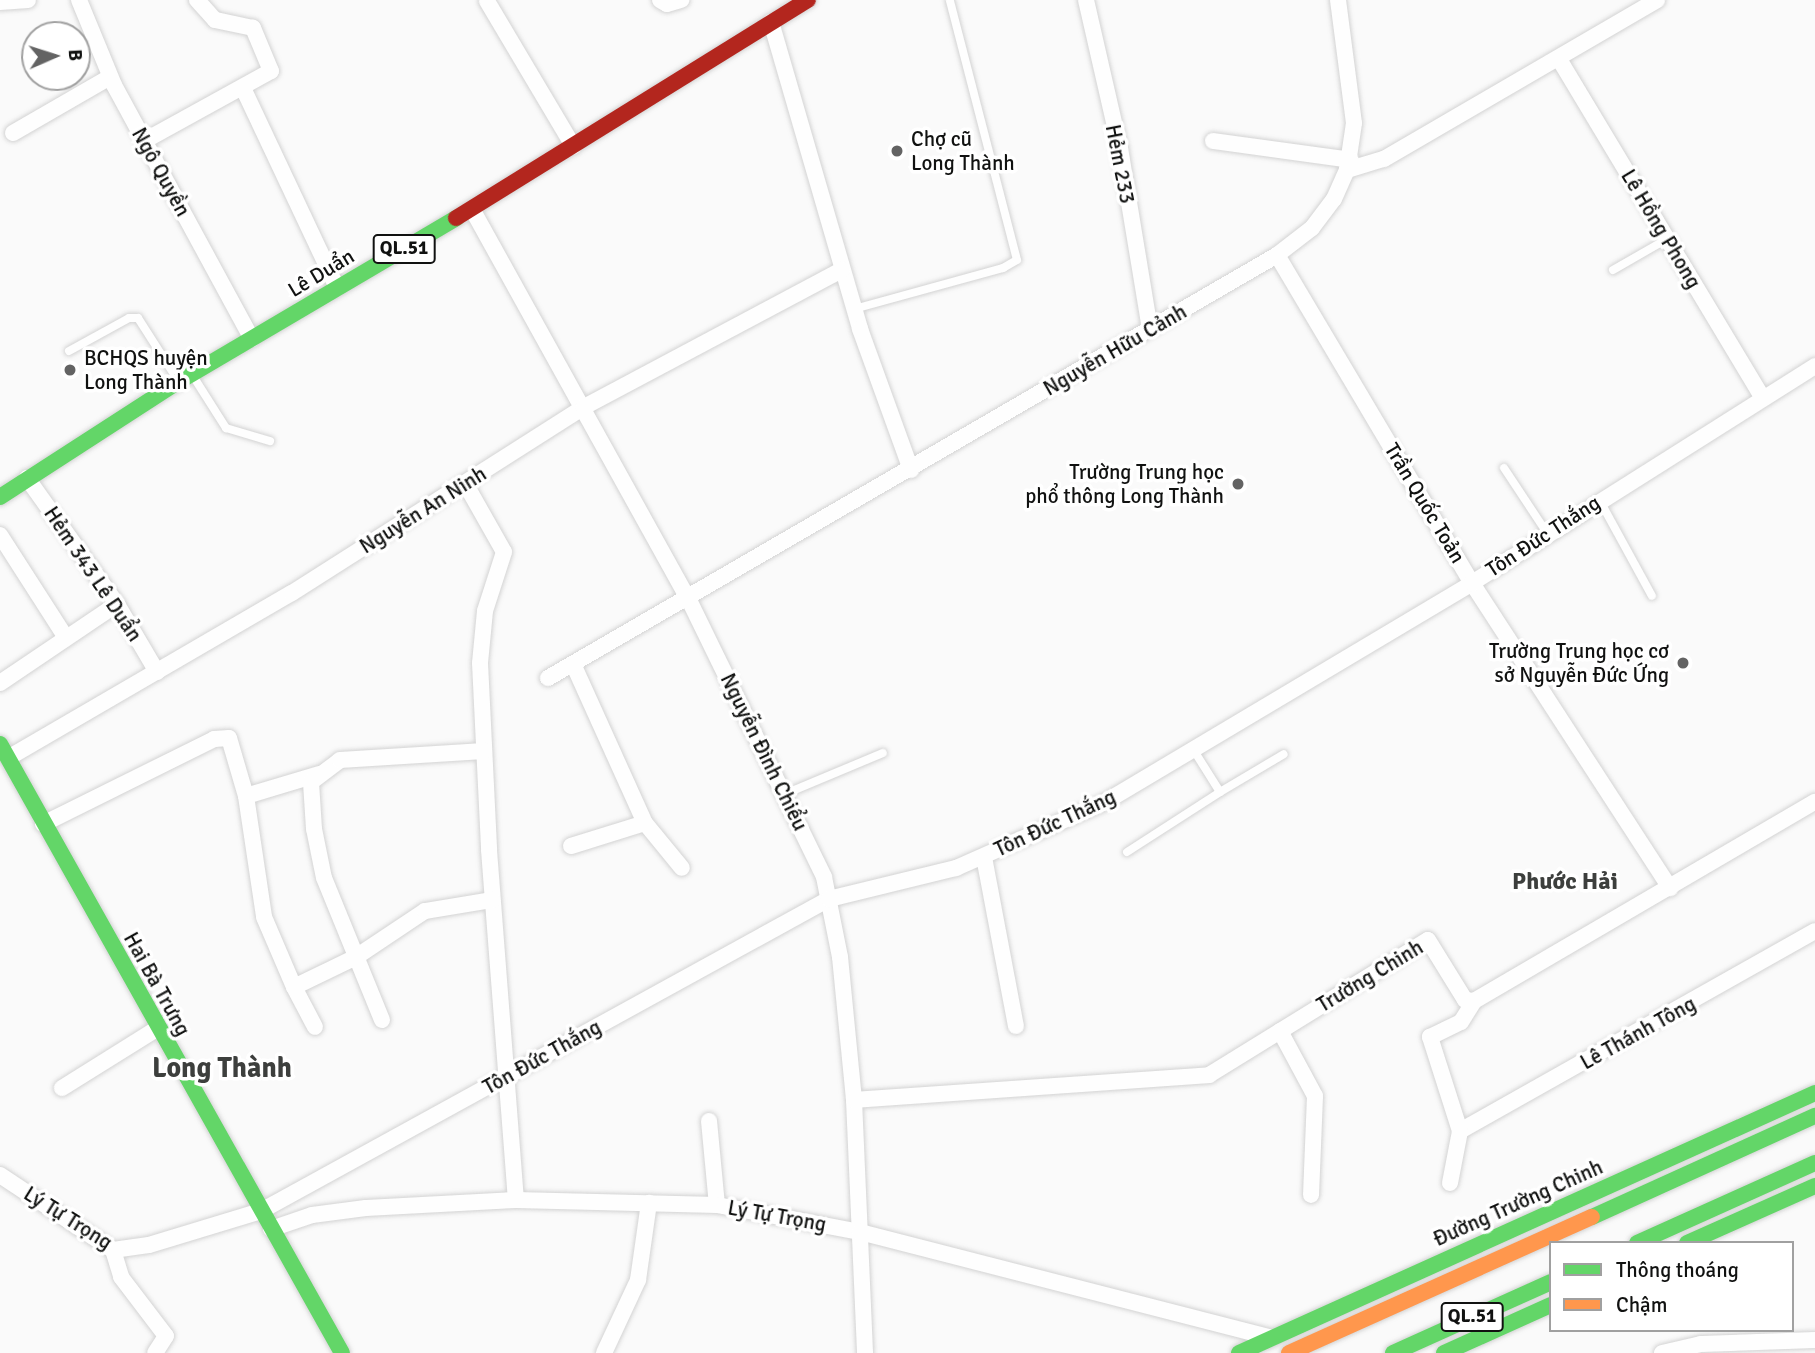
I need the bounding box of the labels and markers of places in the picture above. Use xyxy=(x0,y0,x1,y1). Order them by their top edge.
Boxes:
place label: Chợ cũ Long Thành xyxy=(911,126,1015,176)
marker: Chợ cũ Long Thành xyxy=(889,143,905,159)
place label: BCHQS huyện Long Thành xyxy=(84,345,208,395)
marker: BCHQS huyện Long Thành xyxy=(62,362,78,378)
place label: Trường Trung học phổ thông Long Thành xyxy=(1025,459,1224,509)
marker: Trường Trung học phổ thông Long Thành xyxy=(1230,476,1246,492)
place label: Trường Trung học cơ sở Nguyễn Đức Ứng xyxy=(1489,638,1669,688)
marker: Trường Trung học cơ sở Nguyễn Đức Ứng xyxy=(1675,655,1691,671)

